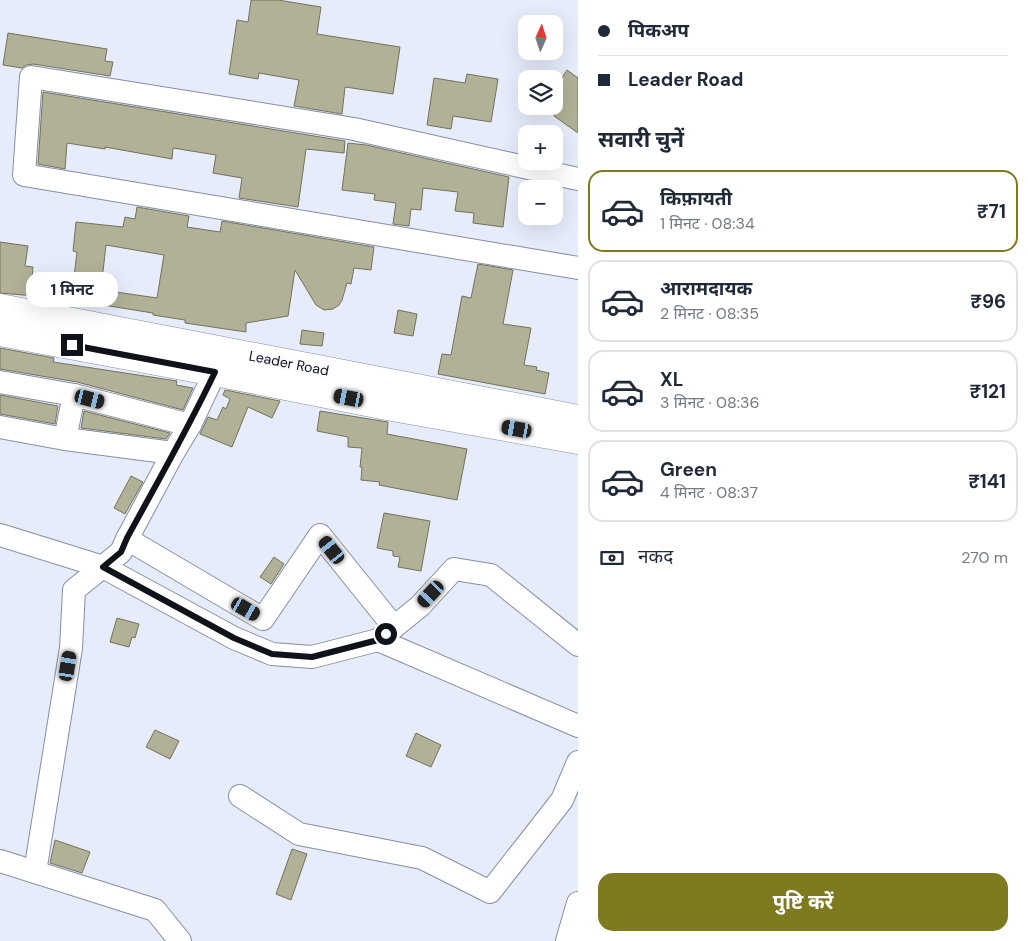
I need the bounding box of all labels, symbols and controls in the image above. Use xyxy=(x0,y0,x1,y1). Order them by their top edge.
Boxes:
north arrow xyxy=(518,15,562,60)
map controls xyxy=(518,15,563,225)
text: पिकअप xyxy=(628,18,689,43)
text: Leader Road xyxy=(628,67,743,92)
button: layers xyxy=(518,70,563,115)
button: + xyxy=(518,125,563,170)
text: सवारी चुनें xyxy=(598,125,684,154)
button: − xyxy=(518,180,563,225)
text: किफ़ायती xyxy=(660,186,732,211)
icon: car xyxy=(600,189,645,234)
text: ₹71 xyxy=(977,199,1006,224)
text: 1 मिनट · 08:34 xyxy=(660,213,755,234)
callout: 1 मिनट xyxy=(26,272,118,308)
text: आरामदायक xyxy=(660,276,752,301)
text: 1 मिनट xyxy=(50,279,94,300)
icon: car xyxy=(600,279,645,324)
text: ₹96 xyxy=(970,289,1006,314)
text: 2 मिनट · 08:35 xyxy=(660,303,759,324)
route end xyxy=(61,334,83,356)
street label: Leader Road xyxy=(248,346,330,380)
text: XL xyxy=(660,367,683,392)
icon: car xyxy=(600,369,645,414)
text: ₹121 xyxy=(970,379,1006,404)
car xyxy=(73,388,106,410)
car xyxy=(332,388,365,408)
text: 3 मिनट · 08:36 xyxy=(660,392,759,413)
car xyxy=(500,419,533,439)
text: Green xyxy=(660,457,717,482)
icon: car xyxy=(600,459,645,504)
text: ₹141 xyxy=(968,469,1006,494)
text: 4 मिनट · 08:37 xyxy=(660,482,758,503)
car xyxy=(316,534,347,566)
icon: cash xyxy=(598,544,626,572)
text: नकद xyxy=(638,544,673,569)
text: 270 m xyxy=(961,547,1008,568)
car xyxy=(415,578,446,610)
car xyxy=(229,595,262,623)
route start xyxy=(375,623,397,645)
car xyxy=(58,650,77,682)
button: पुष्टि करें xyxy=(598,873,1008,931)

